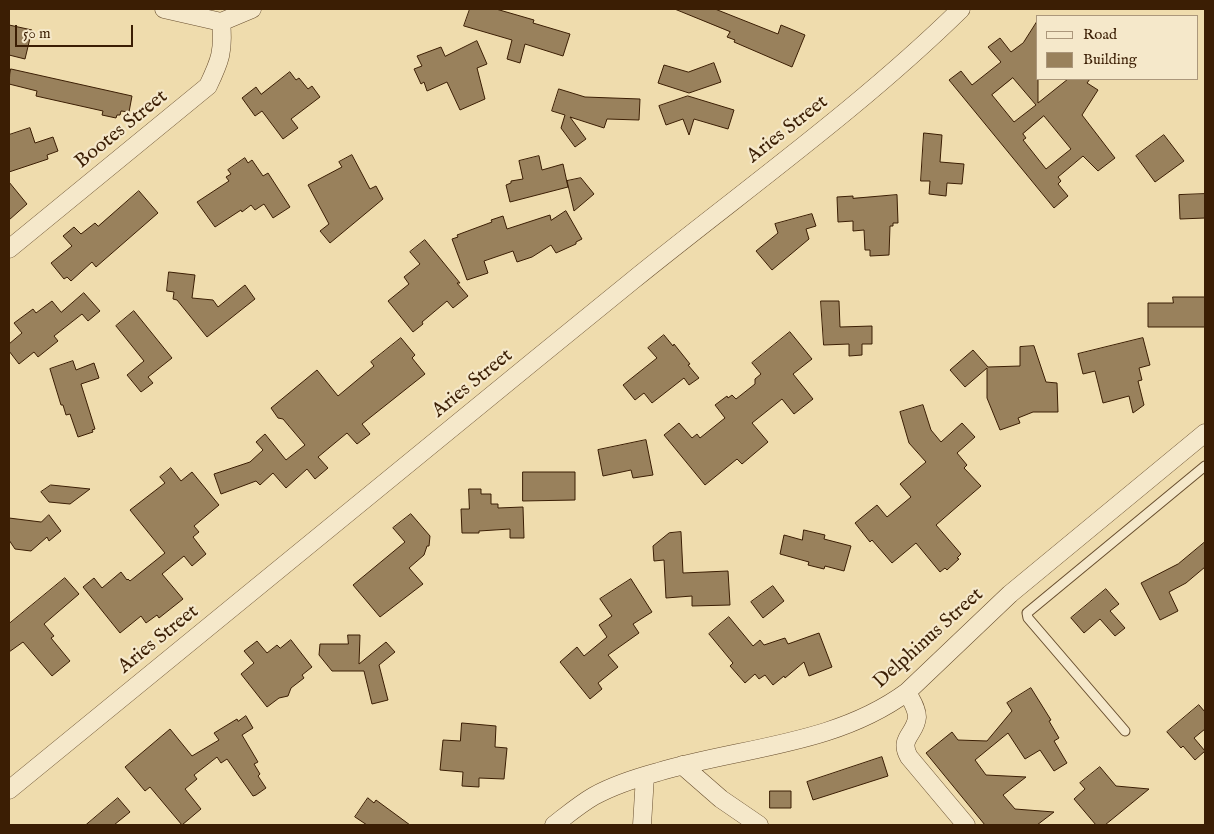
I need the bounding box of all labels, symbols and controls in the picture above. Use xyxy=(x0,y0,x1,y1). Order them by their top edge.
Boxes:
scale bar xyxy=(18,15,135,47)
legend xyxy=(1036,15,1199,80)
text: 50 m xyxy=(23,24,51,43)
text: Road xyxy=(1083,25,1117,44)
text: Building xyxy=(1083,50,1137,69)
street label: Bootes Street xyxy=(71,85,173,175)
street label: Aries Street xyxy=(743,91,833,169)
street label: Aries Street xyxy=(428,344,518,424)
street label: Delphinus Street xyxy=(869,583,989,695)
street label: Aries Street xyxy=(114,600,204,680)

